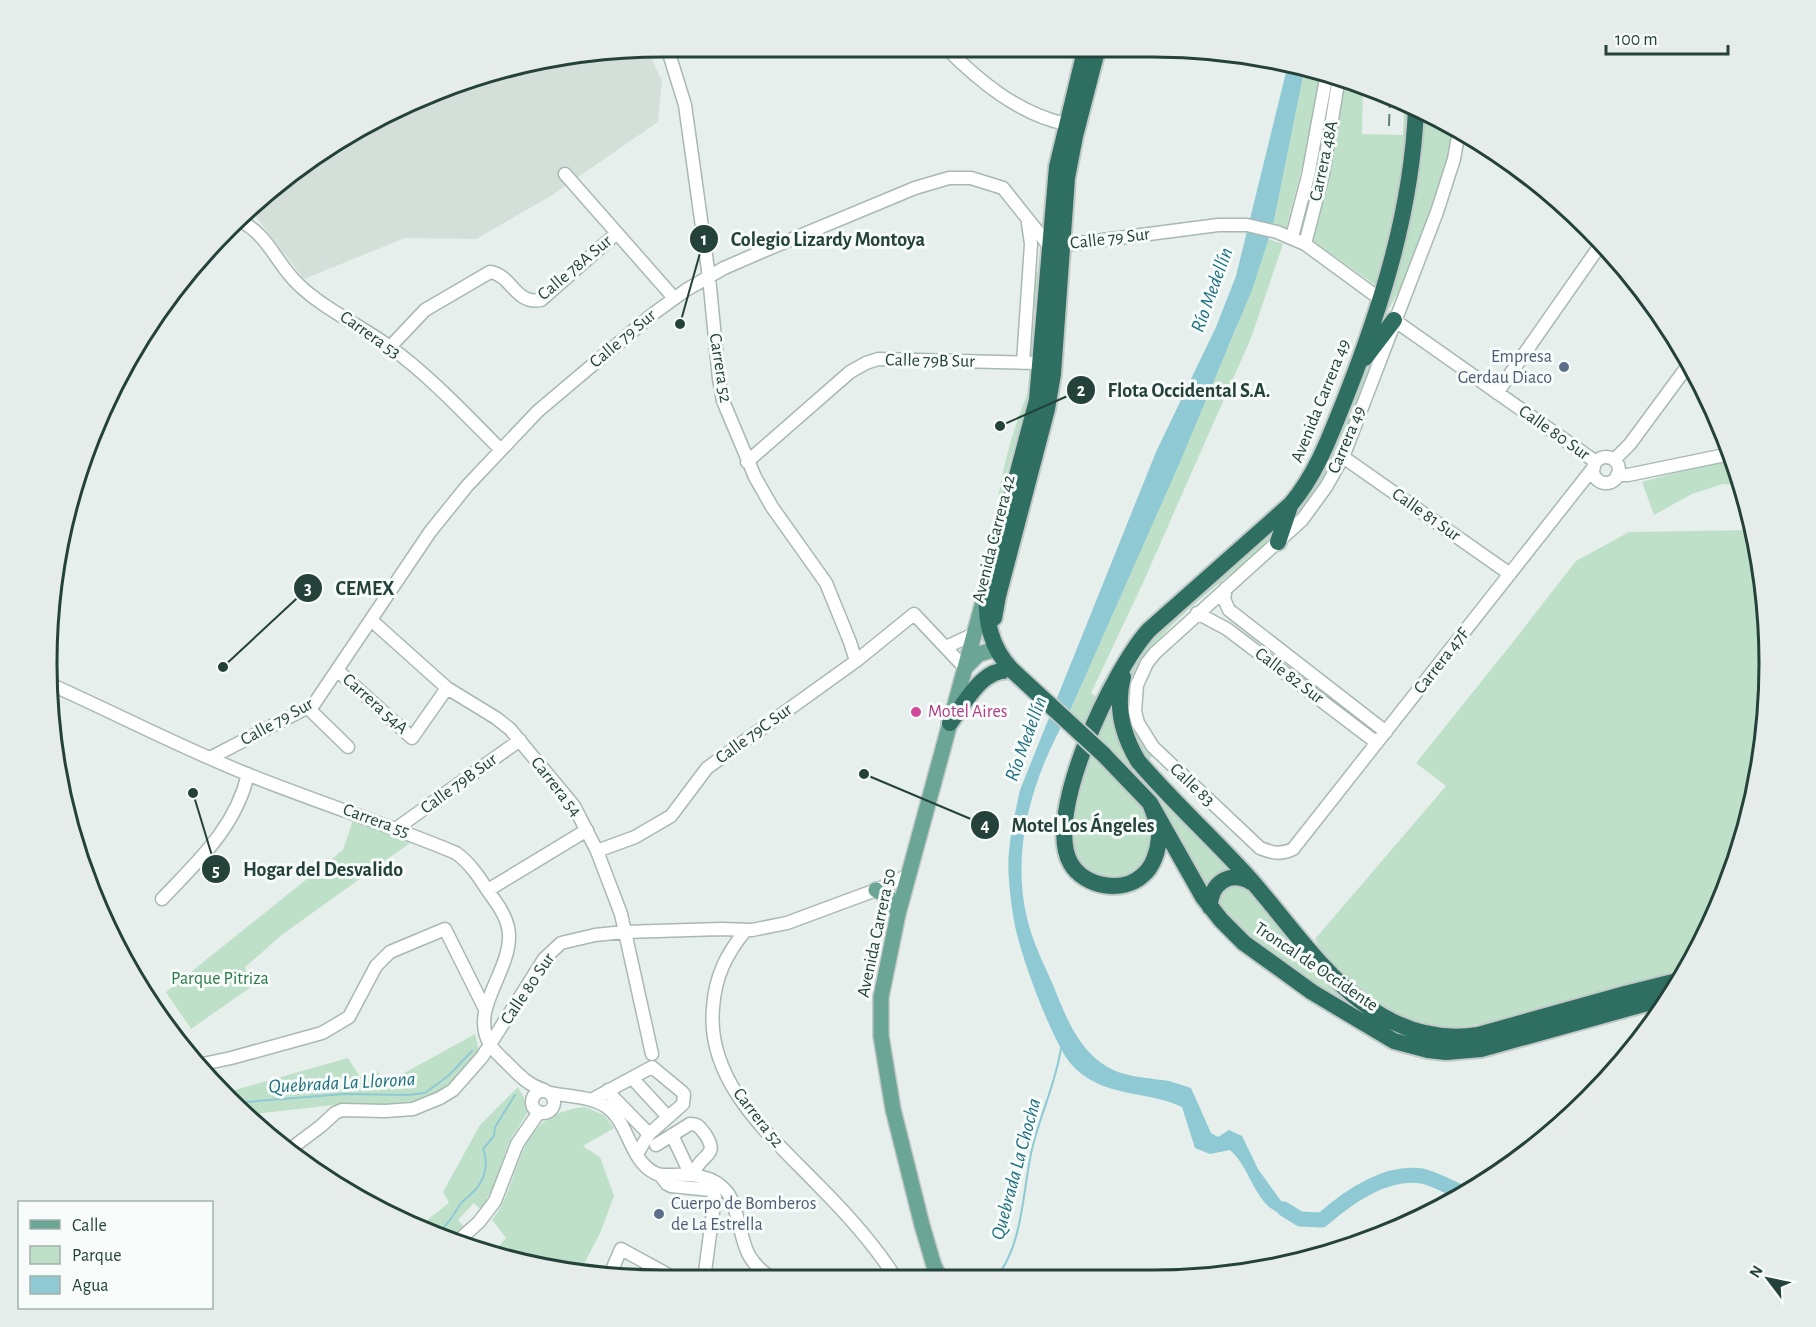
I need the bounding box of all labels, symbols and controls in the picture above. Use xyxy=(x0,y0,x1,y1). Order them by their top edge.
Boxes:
scale bar xyxy=(1606,18,1728,56)
text: 100 m xyxy=(1615,31,1658,49)
street label: Carrera 48A xyxy=(1307,118,1341,203)
callout: Colegio Lizardy Montoya xyxy=(689,220,938,258)
street label: Calle 79 Sur xyxy=(1069,225,1151,253)
text: Colegio Lizardy Montoya xyxy=(731,230,926,250)
text: 1 xyxy=(701,231,707,249)
street label: Calle 78A Sur xyxy=(535,232,616,304)
water label: Río Medellín xyxy=(1188,245,1236,335)
street label: Calle 79 Sur xyxy=(587,306,660,372)
street label: Carrera 53 xyxy=(336,308,404,362)
street label: Carrera 52 xyxy=(706,332,734,404)
street label: Avenida Carrera 49 xyxy=(1286,336,1356,466)
place label: Empresa Gerdau Diaco xyxy=(1458,348,1552,387)
street label: Calle 79B Sur xyxy=(885,351,975,371)
marker: Empresa Gerdau Diaco xyxy=(1557,360,1571,374)
callout: Flota Occidental S.A. xyxy=(1066,371,1283,409)
text: Flota Occidental S.A. xyxy=(1108,381,1270,401)
text: 2 xyxy=(1077,382,1086,400)
street label: Calle 80 Sur xyxy=(1515,402,1593,464)
street label: Carrera 49 xyxy=(1323,403,1371,477)
street label: Avenida Carrera 42 xyxy=(969,473,1019,605)
street label: Calle 81 Sur xyxy=(1389,485,1464,545)
callout: CEMEX xyxy=(293,569,406,607)
text: CEMEX xyxy=(335,579,395,599)
text: 3 xyxy=(304,580,312,598)
street label: Carrera 47F xyxy=(1411,624,1473,697)
street label: Calle 82 Sur xyxy=(1251,644,1327,708)
street label: Carrera 54A xyxy=(339,670,412,738)
water label: Río Medellín xyxy=(1002,694,1050,784)
street label: Calle 79 Sur xyxy=(238,695,317,749)
street label: Calle 79C Sur xyxy=(713,700,796,768)
place label: Motel Aires xyxy=(928,703,1007,721)
marker: Motel Aires xyxy=(909,705,923,719)
street label: Calle 79B Sur xyxy=(417,750,501,818)
street label: Carrera 54 xyxy=(527,754,585,821)
street label: Calle 83 xyxy=(1166,760,1218,810)
street label: Carrera 55 xyxy=(340,801,412,841)
callout: Motel Los Ángeles xyxy=(970,806,1167,844)
text: Motel Los Ángeles xyxy=(1012,812,1155,836)
text: 4 xyxy=(980,817,990,835)
callout: Hogar del Desvalido xyxy=(201,850,415,888)
text: Hogar del Desvalido xyxy=(243,860,403,880)
text: 5 xyxy=(212,862,220,880)
street label: Avenida Carrera 50 xyxy=(855,867,899,999)
street label: Troncal de Occidente xyxy=(1251,919,1381,1015)
street label: Calle 80 Sur xyxy=(498,950,559,1028)
park label: Parque Pitriza xyxy=(171,970,269,988)
water label: Quebrada La Llorona xyxy=(268,1069,416,1097)
street label: Carrera 52 xyxy=(729,1085,787,1151)
water label: Quebrada La Chocha xyxy=(987,1096,1045,1242)
place label: Cuerpo de Bomberos de La Estrella xyxy=(671,1195,816,1234)
legend xyxy=(18,1201,213,1309)
marker: Cuerpo de Bomberos de La Estrella xyxy=(652,1207,666,1221)
text: Calle xyxy=(72,1217,107,1235)
text: Parque xyxy=(72,1247,121,1265)
north arrow xyxy=(1738,1249,1798,1309)
text: N xyxy=(1746,1263,1766,1281)
text: Agua xyxy=(72,1277,109,1295)

